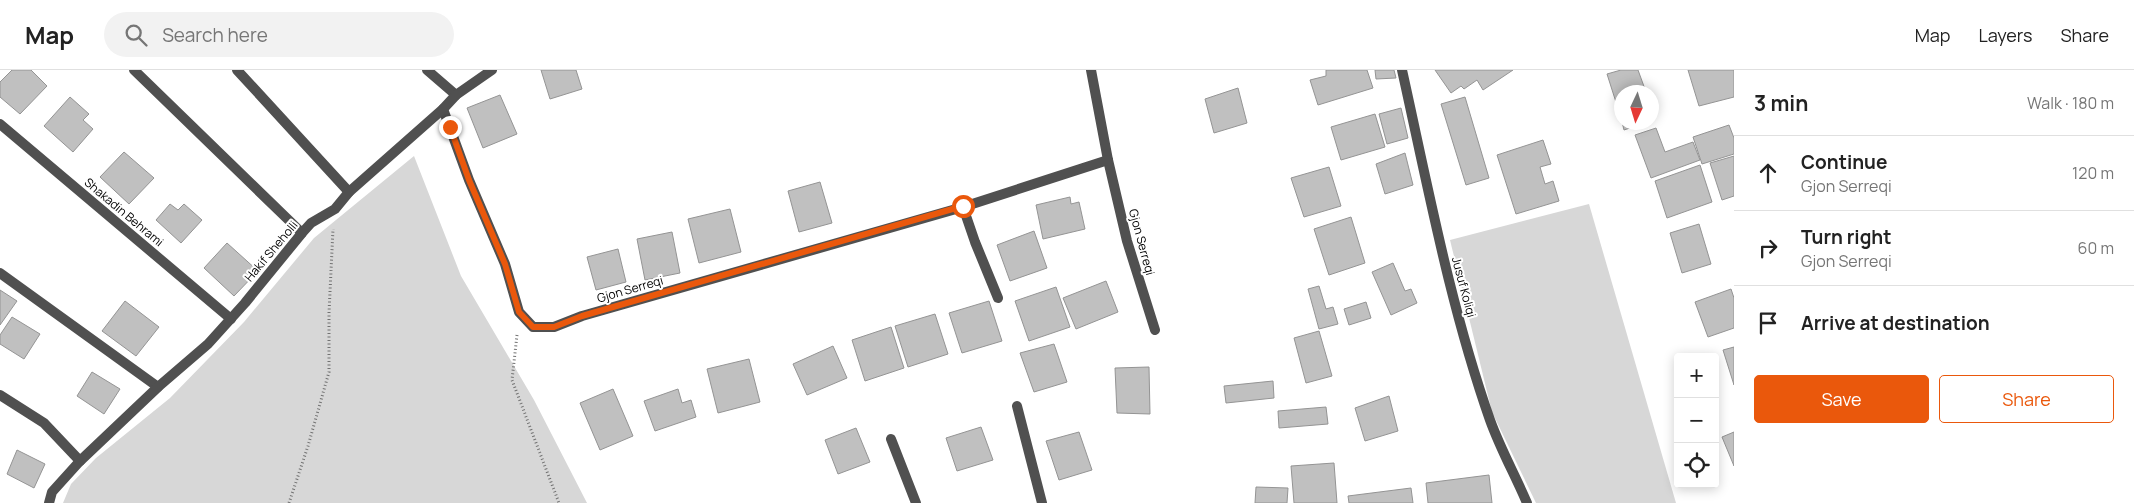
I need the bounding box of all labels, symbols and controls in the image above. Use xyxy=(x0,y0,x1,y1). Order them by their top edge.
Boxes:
search box xyxy=(104,12,454,57)
text: Map xyxy=(25,18,74,51)
icon: search xyxy=(122,21,150,49)
text: Search here xyxy=(162,22,268,48)
text: Map xyxy=(1915,23,1950,47)
text: Layers xyxy=(1978,23,2032,47)
text: Share xyxy=(2060,23,2109,47)
north arrow xyxy=(1614,85,1659,130)
text: 3 min xyxy=(1754,89,1808,117)
text: Walk · 180 m xyxy=(2027,92,2114,114)
route end xyxy=(439,116,462,139)
text: Continue xyxy=(1801,149,1887,175)
icon: ahead xyxy=(1754,159,1782,187)
text: 120 m xyxy=(2072,162,2114,184)
street label: Shakadin Behrami xyxy=(81,174,167,250)
text: Gjon Serreqi xyxy=(1801,175,1892,197)
route start xyxy=(952,195,975,218)
street label: Gjon Serreqi xyxy=(1125,207,1159,277)
street label: Hakif Sheholli xyxy=(241,217,301,285)
text: Turn right xyxy=(1801,224,1891,250)
icon: right xyxy=(1754,234,1782,262)
text: 60 m xyxy=(2078,237,2114,259)
text: Gjon Serreqi xyxy=(1801,250,1892,272)
street label: Jusuf Koliqi xyxy=(1448,255,1480,319)
street label: Gjon Serreqi xyxy=(595,271,665,307)
icon: arrive xyxy=(1754,309,1782,337)
text: Arrive at destination xyxy=(1801,310,1990,336)
map controls xyxy=(1674,353,1719,488)
button: + xyxy=(1674,353,1719,398)
button: Save xyxy=(1754,375,1929,423)
button: Share xyxy=(1939,375,2114,423)
button: − xyxy=(1674,398,1719,443)
button: locate xyxy=(1674,443,1719,488)

